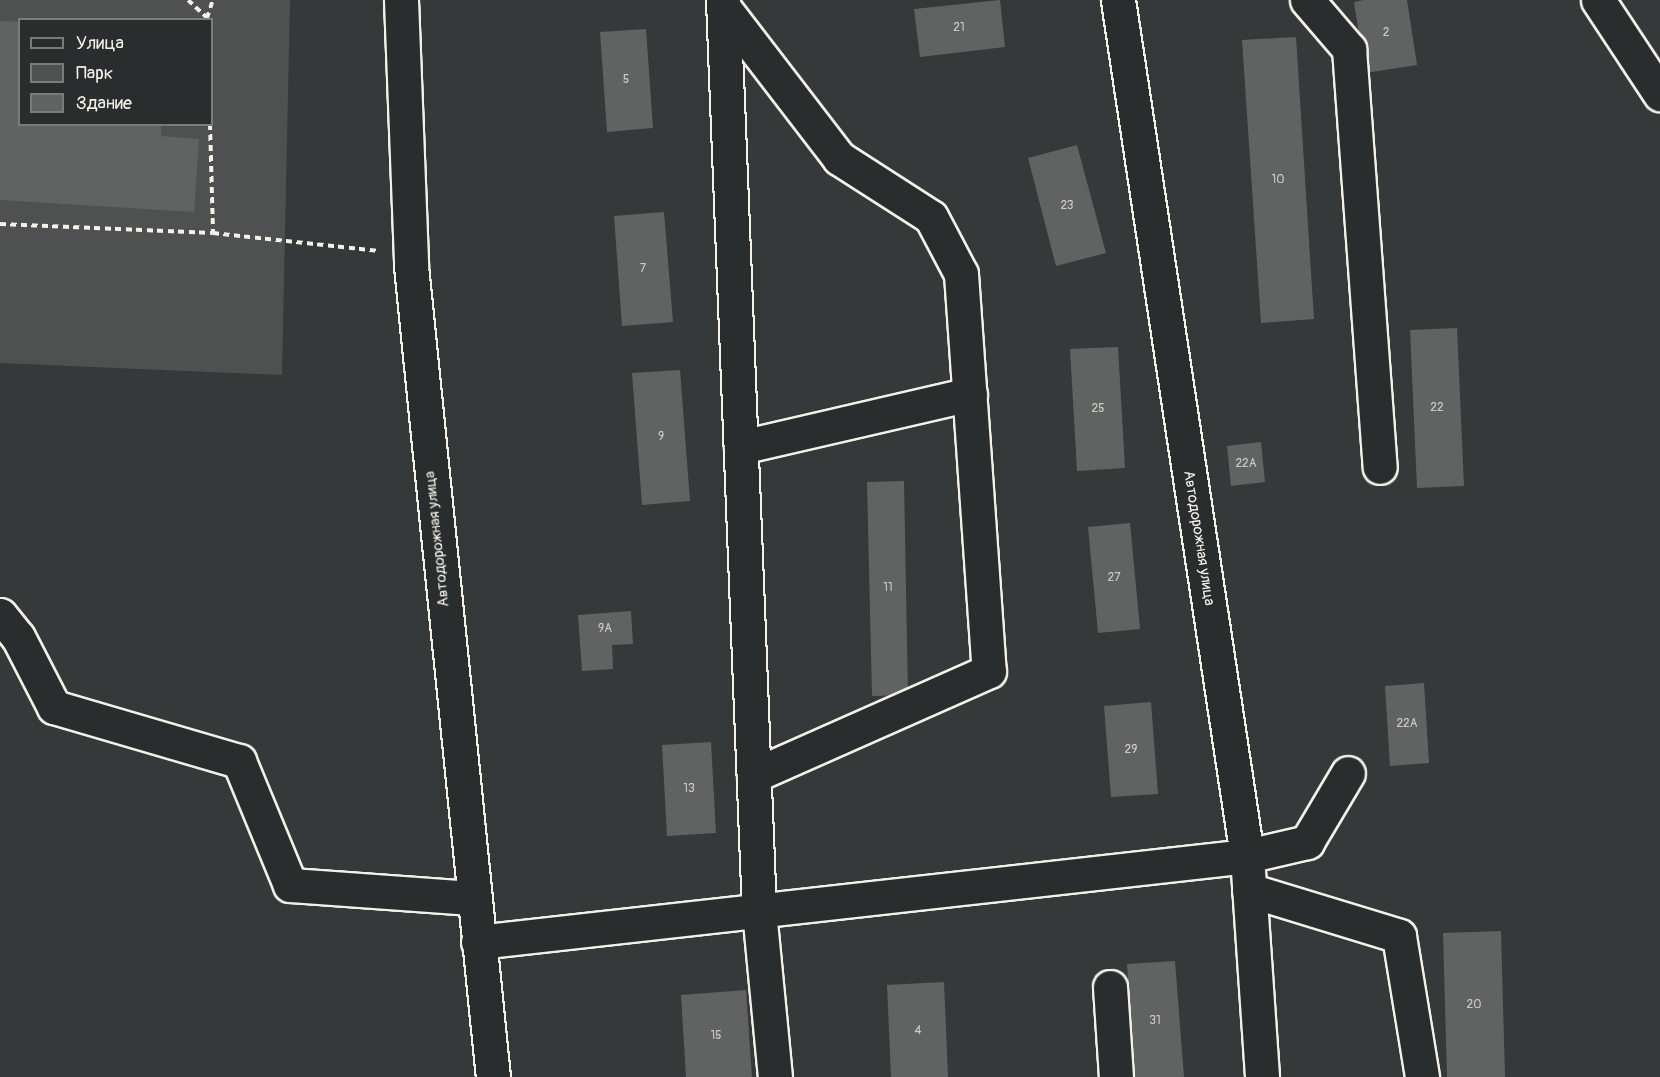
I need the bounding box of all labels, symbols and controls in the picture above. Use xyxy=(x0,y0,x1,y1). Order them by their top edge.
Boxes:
legend xyxy=(18,18,213,126)
house number: 21 xyxy=(953,21,965,35)
house number: 2 xyxy=(1383,26,1389,40)
text: Улица xyxy=(76,32,124,55)
text: Парк xyxy=(76,62,113,85)
house number: 5 xyxy=(623,73,629,87)
text: Здание xyxy=(76,92,132,115)
house number: 10 xyxy=(1272,173,1284,187)
house number: 23 xyxy=(1060,199,1074,213)
house number: 7 xyxy=(640,262,646,276)
house number: 22 xyxy=(1430,401,1444,415)
house number: 25 xyxy=(1091,402,1105,416)
house number: 9 xyxy=(658,430,664,444)
house number: 22А xyxy=(1235,457,1257,471)
street label: Автодорожная улица xyxy=(1179,469,1219,607)
street label: Автодорожная улица xyxy=(421,470,453,608)
house number: 27 xyxy=(1107,571,1121,585)
house number: 11 xyxy=(883,581,893,595)
house number: 9А xyxy=(598,622,612,636)
house number: 22А xyxy=(1396,717,1418,731)
house number: 29 xyxy=(1125,743,1137,757)
house number: 13 xyxy=(683,782,695,796)
house number: 20 xyxy=(1467,998,1481,1012)
house number: 31 xyxy=(1149,1014,1161,1028)
house number: 4 xyxy=(915,1024,921,1038)
house number: 15 xyxy=(710,1029,722,1043)

